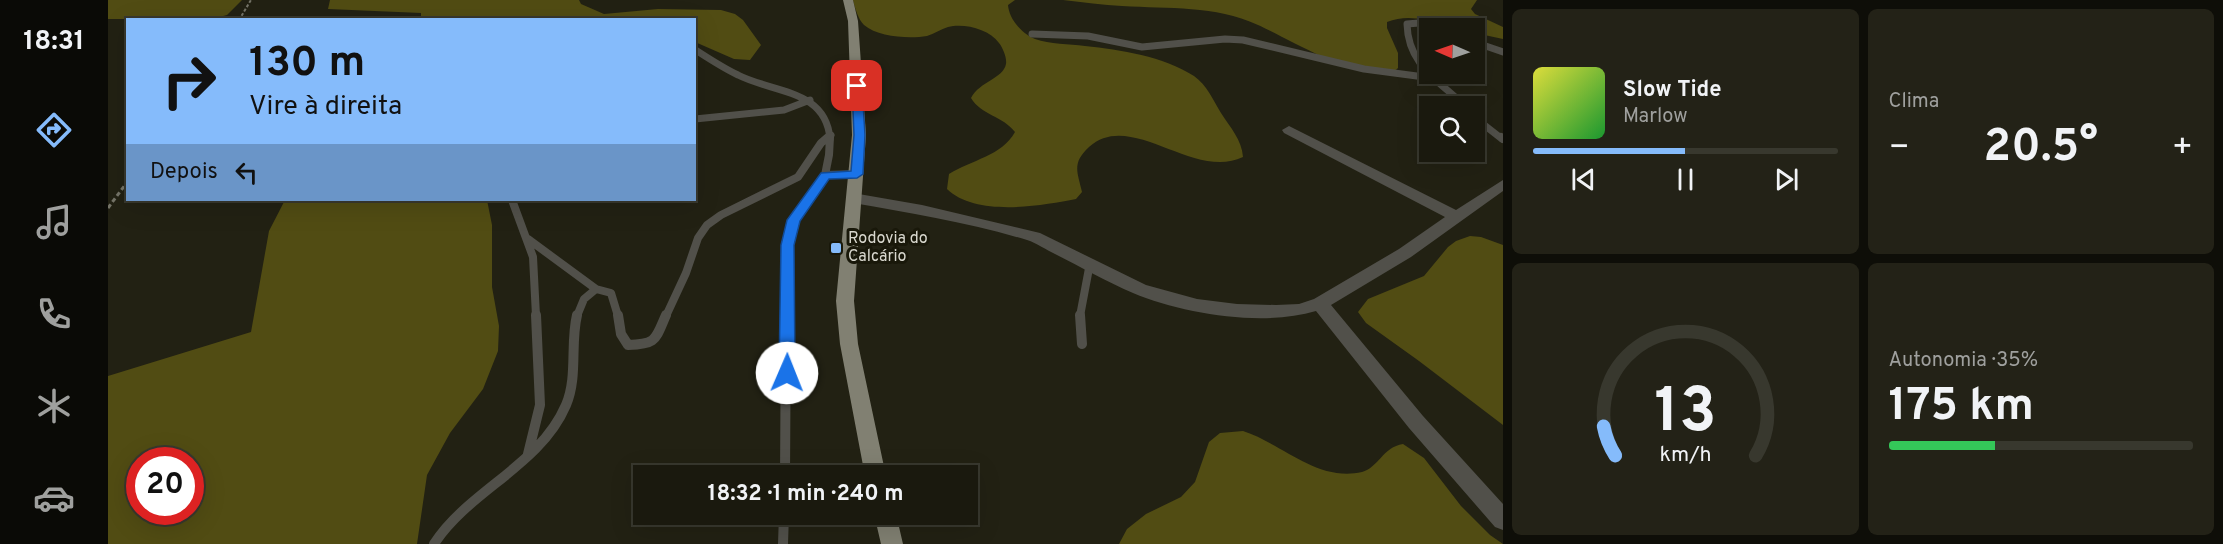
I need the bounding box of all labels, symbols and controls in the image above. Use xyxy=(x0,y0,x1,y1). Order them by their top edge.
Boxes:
north arrow xyxy=(1419,18,1485,84)
map controls xyxy=(1419,18,1485,162)
text: 18:31 xyxy=(23,25,85,59)
text: 130 m xyxy=(249,38,365,91)
icon: right xyxy=(150,42,228,120)
pin xyxy=(831,60,882,111)
icon: arrive xyxy=(840,69,873,102)
text: Slow Tide xyxy=(1623,77,1722,104)
text: Clima xyxy=(1889,89,1939,115)
text: Vire à direita xyxy=(249,90,402,124)
button: search xyxy=(1419,96,1485,162)
text: Marlow xyxy=(1623,104,1687,130)
icon: directions xyxy=(33,109,75,151)
text: 20.5° xyxy=(1984,120,2098,177)
text: − xyxy=(1889,128,1910,170)
text: + xyxy=(2172,128,2193,170)
icon: left xyxy=(230,156,263,189)
text: Depois xyxy=(150,159,218,186)
icon: previous xyxy=(1567,163,1600,196)
icon: pause xyxy=(1669,163,1702,196)
icon: next xyxy=(1770,163,1803,196)
icon: music xyxy=(33,201,75,243)
place label: Rodovia do Calcário xyxy=(848,229,928,267)
marker: Rodovia do Calcário xyxy=(829,241,843,255)
icon: phone xyxy=(33,293,75,335)
position arrow xyxy=(755,341,819,405)
text: Autonomia · 35% xyxy=(1889,348,2038,374)
text: 13 xyxy=(1654,375,1716,454)
text: 175 km xyxy=(1889,379,2034,436)
icon: climate xyxy=(33,385,75,427)
text: km/h xyxy=(1659,442,1711,469)
speed limit sign: 20 xyxy=(126,447,204,525)
icon: car xyxy=(33,477,75,519)
text: 18:32 · 1 min · 240 m xyxy=(708,481,903,508)

